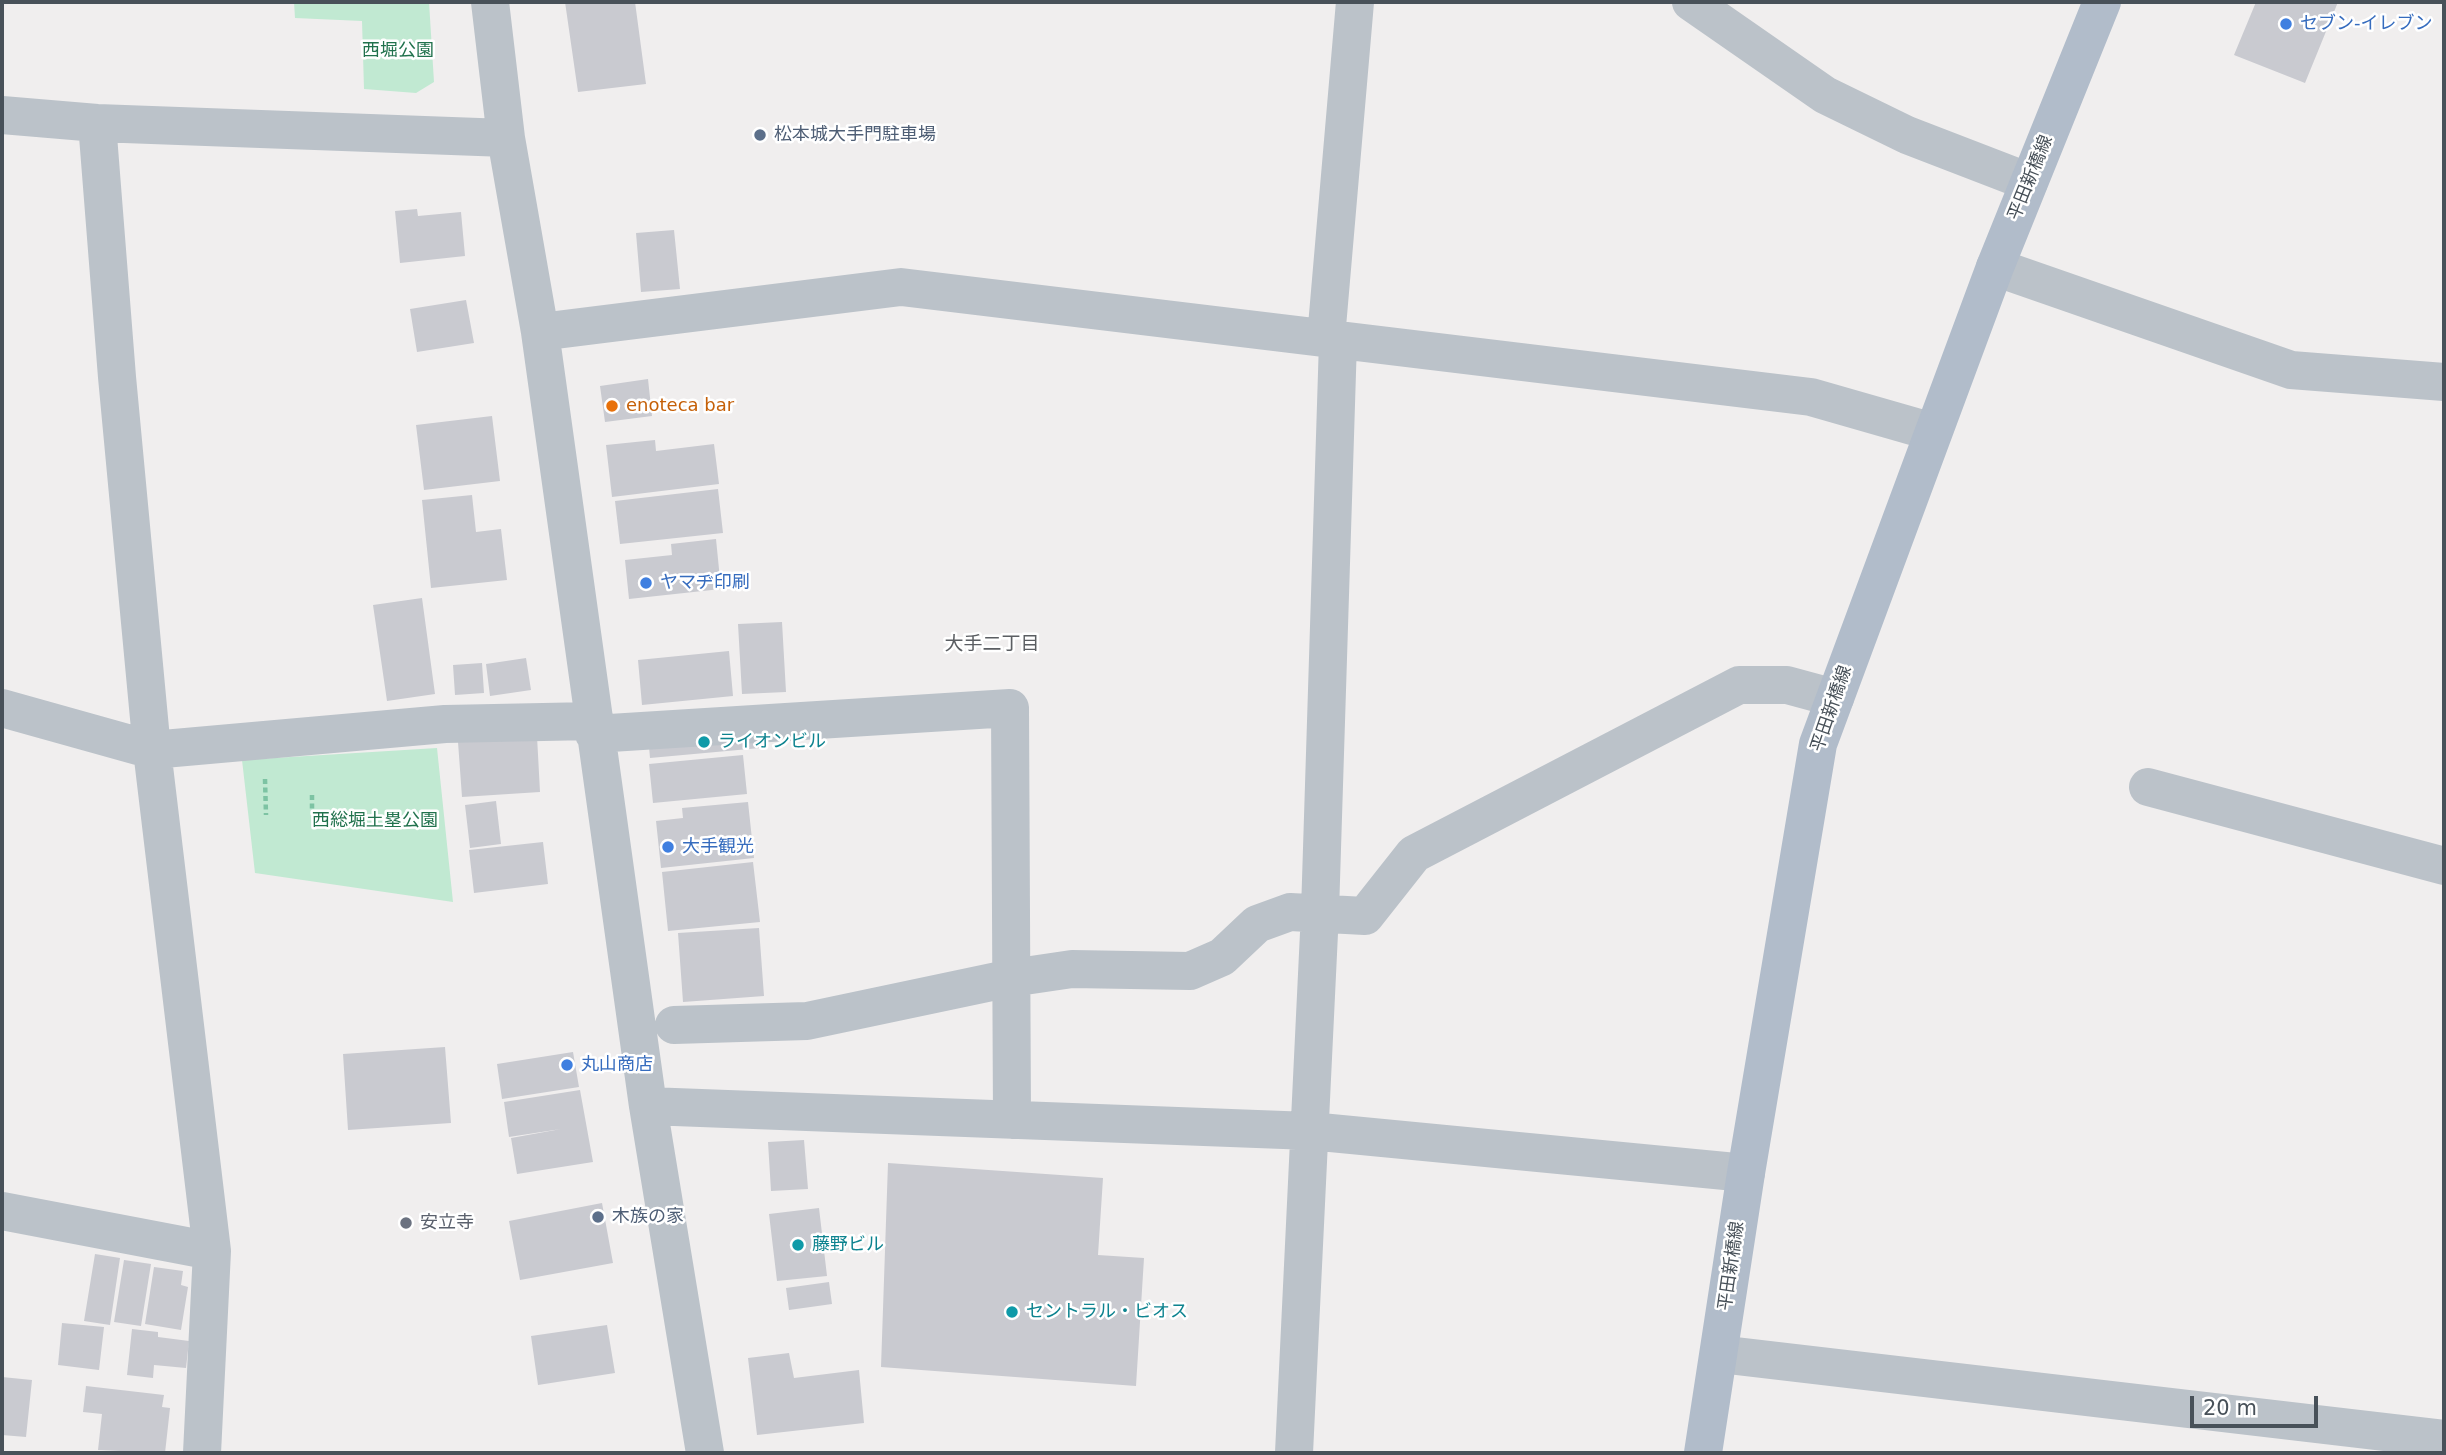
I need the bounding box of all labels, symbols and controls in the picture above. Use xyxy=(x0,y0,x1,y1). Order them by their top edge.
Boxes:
place label: セブン-イレブン xyxy=(2300,13,2432,35)
marker: セブン-イレブン xyxy=(2278,16,2294,32)
park label: 西堀公園 xyxy=(362,40,434,62)
place label: 松本城大手門駐車場 xyxy=(774,124,936,146)
marker: 松本城大手門駐車場 xyxy=(752,127,768,143)
street label: 平田新橋線 xyxy=(2004,132,2058,224)
place label: enoteca bar xyxy=(626,395,734,417)
marker: enoteca bar xyxy=(604,398,620,414)
place label: ヤマヂ印刷 xyxy=(660,572,750,594)
marker: ヤマヂ印刷 xyxy=(638,575,654,591)
district label: 大手二丁目 xyxy=(945,634,1039,656)
street label: 平田新橋線 xyxy=(1807,663,1857,755)
place label: ライオンビル xyxy=(718,731,826,753)
marker: ライオンビル xyxy=(696,734,712,750)
park label: 西総堀土塁公園 xyxy=(312,810,438,832)
place label: 大手観光 xyxy=(682,836,754,858)
marker: 大手観光 xyxy=(660,839,676,855)
place label: 丸山商店 xyxy=(581,1054,653,1076)
marker: 丸山商店 xyxy=(559,1057,575,1073)
place label: 木族の家 xyxy=(612,1206,684,1228)
marker: 木族の家 xyxy=(590,1209,606,1225)
place label: 安立寺 xyxy=(420,1212,474,1234)
marker: 安立寺 xyxy=(398,1215,414,1231)
street label: 平田新橋線 xyxy=(1715,1220,1749,1312)
place label: 藤野ビル xyxy=(812,1234,884,1256)
marker: 藤野ビル xyxy=(790,1237,806,1253)
place label: セントラル・ビオス xyxy=(1026,1301,1188,1323)
marker: セントラル・ビオス xyxy=(1004,1304,1020,1320)
scale bar xyxy=(2194,1382,2322,1426)
text: 20 m xyxy=(2203,1396,2257,1420)

